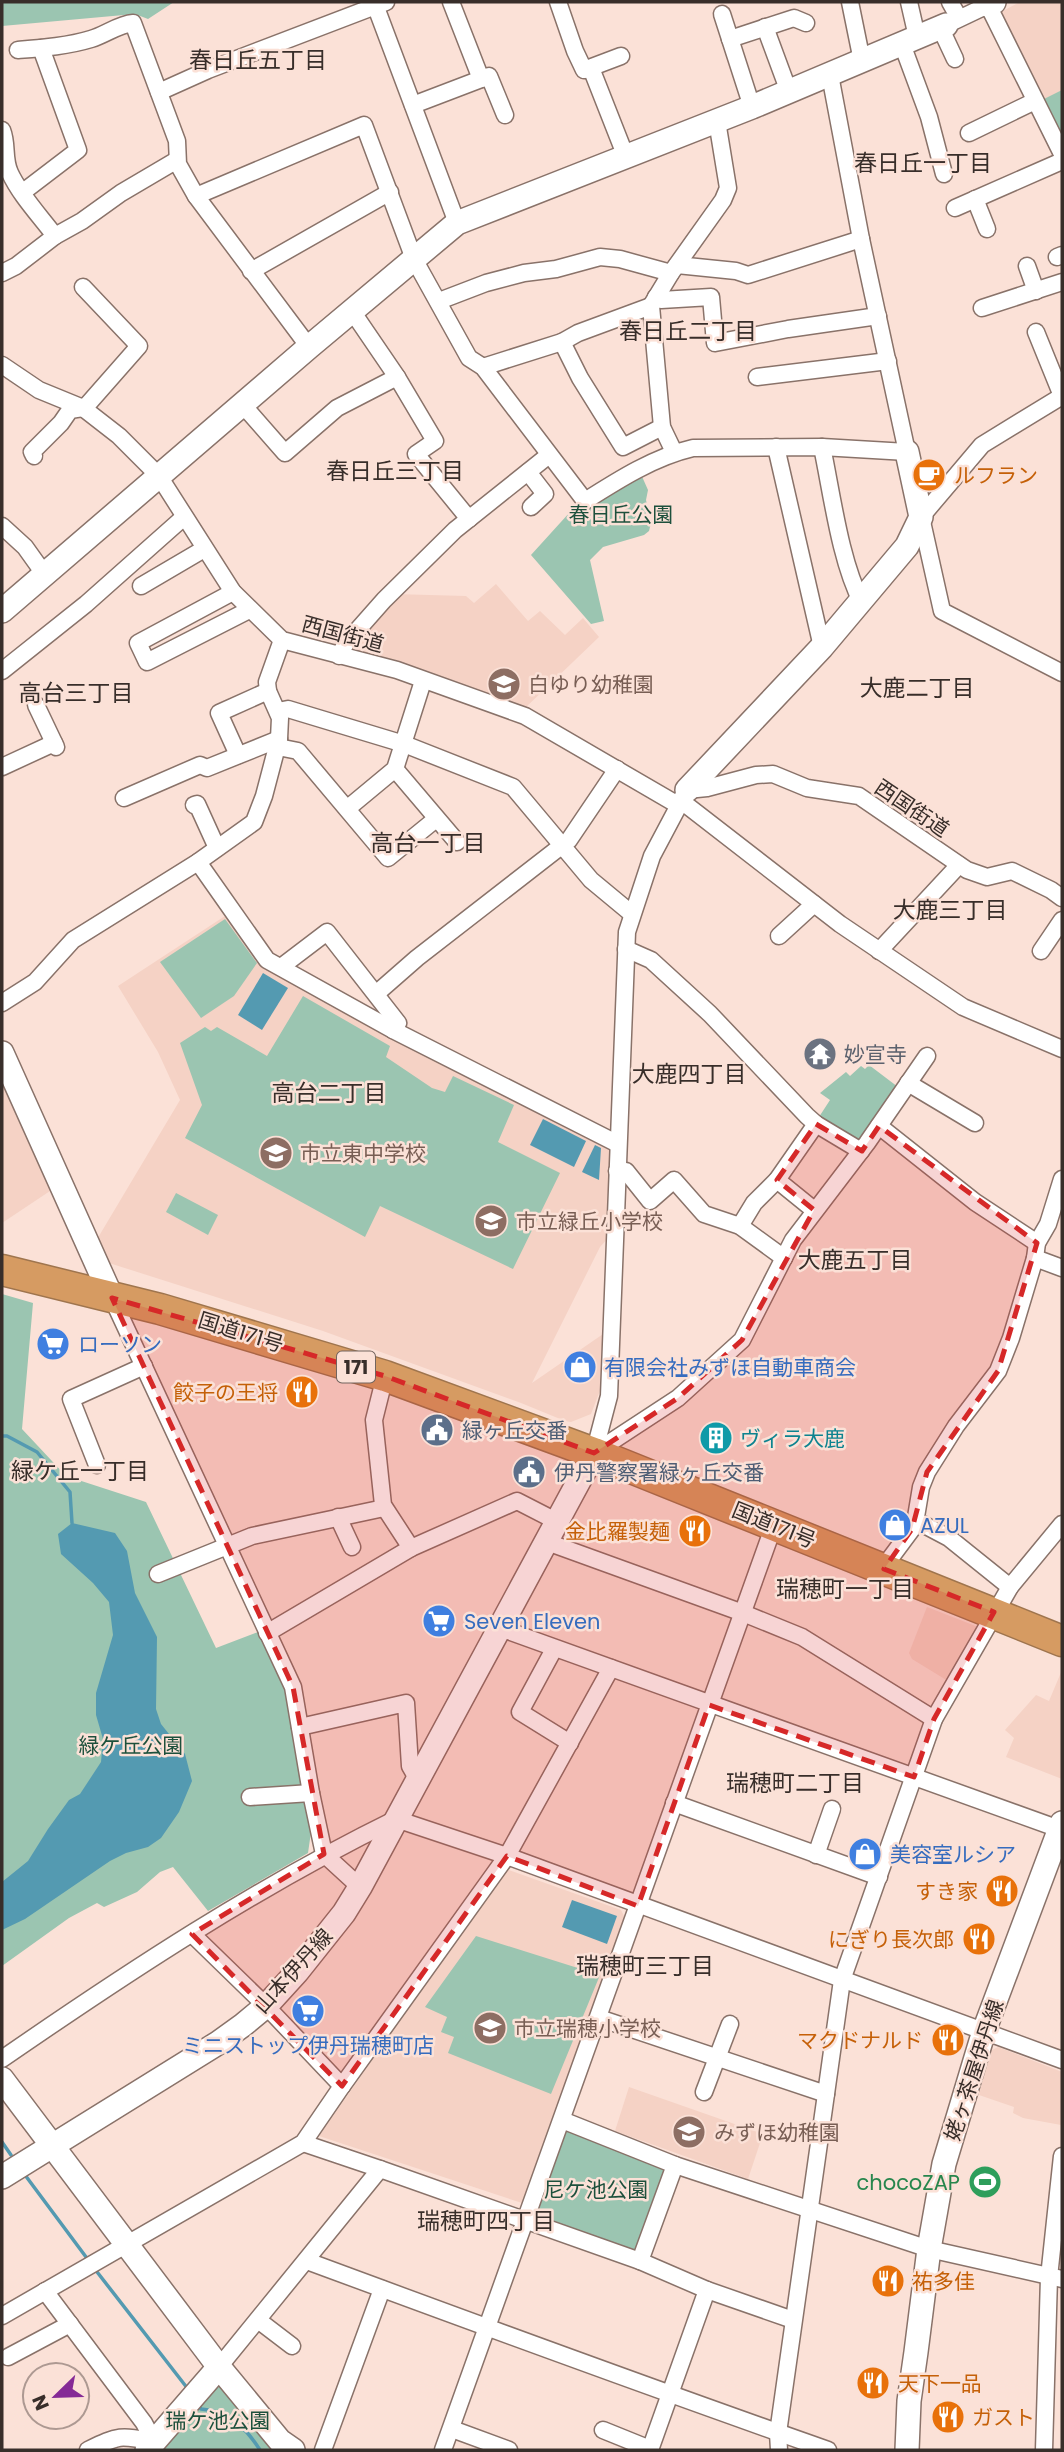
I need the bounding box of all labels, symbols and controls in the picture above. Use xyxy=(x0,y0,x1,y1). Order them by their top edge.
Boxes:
district label: 春日丘五丁目 xyxy=(189,44,327,76)
district label: 春日丘一丁目 xyxy=(854,147,992,179)
district label: 春日丘二丁目 xyxy=(619,315,757,347)
district label: 春日丘三丁目 xyxy=(326,455,464,487)
cafe icon: ルフラン xyxy=(910,456,948,494)
place label: ルフラン xyxy=(954,461,1038,490)
park label: 春日丘公園 xyxy=(569,500,674,529)
street label: 西国街道 xyxy=(299,609,387,659)
school or university icon: 白ゆり幼稚園 xyxy=(485,665,523,703)
place label: 白ゆり幼稚園 xyxy=(528,670,654,699)
district label: 大鹿二丁目 xyxy=(860,672,975,704)
district label: 高台三丁目 xyxy=(19,677,134,709)
street label: 西国街道 xyxy=(869,772,955,844)
district label: 高台一丁目 xyxy=(371,827,486,859)
district label: 大鹿三丁目 xyxy=(893,894,1008,926)
temple icon: 妙宣寺 xyxy=(801,1035,839,1073)
place label: 妙宣寺 xyxy=(844,1040,907,1069)
district label: 大鹿四丁目 xyxy=(632,1058,747,1090)
district label: 高台二丁目 xyxy=(272,1077,387,1109)
school or university icon: 市立東中学校 xyxy=(257,1134,295,1172)
place label: 市立東中学校 xyxy=(300,1139,426,1168)
school or university icon: 市立緑丘小学校 xyxy=(472,1202,510,1240)
place label: 市立緑丘小学校 xyxy=(516,1207,663,1236)
district label: 大鹿五丁目 xyxy=(798,1244,913,1276)
street label: 国道171号 xyxy=(195,1305,287,1359)
supermarket icon: ローソン xyxy=(34,1325,72,1363)
place label: ローソン xyxy=(78,1330,162,1359)
shop icon: 有限会社みずほ自動車商会 xyxy=(561,1348,599,1386)
road number: 171 xyxy=(337,1352,375,1382)
place label: 有限会社みずほ自動車商会 xyxy=(604,1353,856,1382)
restaurant icon: 餃子の王将 xyxy=(283,1373,321,1411)
place label: 餃子の王将 xyxy=(173,1378,278,1407)
public building icon: 緑ヶ丘交番 xyxy=(418,1411,456,1449)
place label: 緑ヶ丘交番 xyxy=(462,1416,567,1445)
building icon: ヴィラ大鹿 xyxy=(697,1419,735,1457)
place label: ヴィラ大鹿 xyxy=(740,1424,845,1453)
public building icon: 伊丹警察署緑ヶ丘交番 xyxy=(510,1453,548,1491)
district label: 緑ケ丘一丁目 xyxy=(11,1455,149,1487)
place label: 伊丹警察署緑ヶ丘交番 xyxy=(554,1458,764,1487)
street label: 国道171号 xyxy=(728,1495,820,1555)
shop icon: AZUL xyxy=(876,1506,914,1544)
place label: AZUL xyxy=(920,1511,969,1540)
restaurant icon: 金比羅製麺 xyxy=(676,1512,714,1550)
place label: 金比羅製麺 xyxy=(565,1517,670,1546)
district label: 瑞穂町一丁目 xyxy=(776,1573,914,1605)
supermarket icon: Seven Eleven xyxy=(420,1602,458,1640)
place label: Seven Eleven xyxy=(464,1607,600,1636)
park label: 緑ケ丘公園 xyxy=(79,1731,184,1760)
district label: 瑞穂町二丁目 xyxy=(726,1767,864,1799)
shop icon: 美容室ルシア xyxy=(846,1835,884,1873)
place label: 美容室ルシア xyxy=(890,1840,1016,1869)
restaurant icon: すき家 xyxy=(983,1872,1021,1910)
place label: すき家 xyxy=(915,1877,978,1906)
restaurant icon: にぎり長次郎 xyxy=(960,1920,998,1958)
street label: 山本伊丹線 xyxy=(247,1922,339,2020)
place label: にぎり長次郎 xyxy=(828,1925,954,1954)
district label: 瑞穂町三丁目 xyxy=(576,1950,714,1982)
supermarket icon: ミニストップ伊丹瑞穂町店 xyxy=(289,1992,327,2030)
street label: 姥ヶ茶屋伊丹線 xyxy=(937,1996,1011,2144)
school or university icon: 市立瑞穂小学校 xyxy=(471,2009,509,2047)
place label: 市立瑞穂小学校 xyxy=(514,2014,661,2043)
restaurant icon: マクドナルド xyxy=(929,2021,967,2059)
place label: マクドナルド xyxy=(797,2026,923,2055)
place label: ミニストップ伊丹瑞穂町店 xyxy=(182,2031,434,2060)
school or university icon: みずほ幼稚園 xyxy=(670,2113,708,2151)
place label: みずほ幼稚園 xyxy=(714,2118,840,2147)
sports icon: chocoZAP xyxy=(966,2163,1004,2201)
place label: chocoZAP xyxy=(857,2168,960,2197)
park label: 尼ケ池公園 xyxy=(544,2175,649,2204)
district label: 瑞穂町四丁目 xyxy=(417,2205,555,2237)
restaurant icon: 祐多佳 xyxy=(869,2262,907,2300)
place label: 祐多佳 xyxy=(912,2267,975,2296)
north arrow xyxy=(21,2361,91,2431)
restaurant icon: 天下一品 xyxy=(854,2364,892,2402)
place label: 天下一品 xyxy=(898,2369,982,2398)
text: N xyxy=(26,2391,56,2414)
restaurant icon: ガスト xyxy=(929,2398,967,2436)
place label: ガスト xyxy=(972,2403,1035,2432)
park label: 瑞ケ池公園 xyxy=(166,2406,271,2435)

